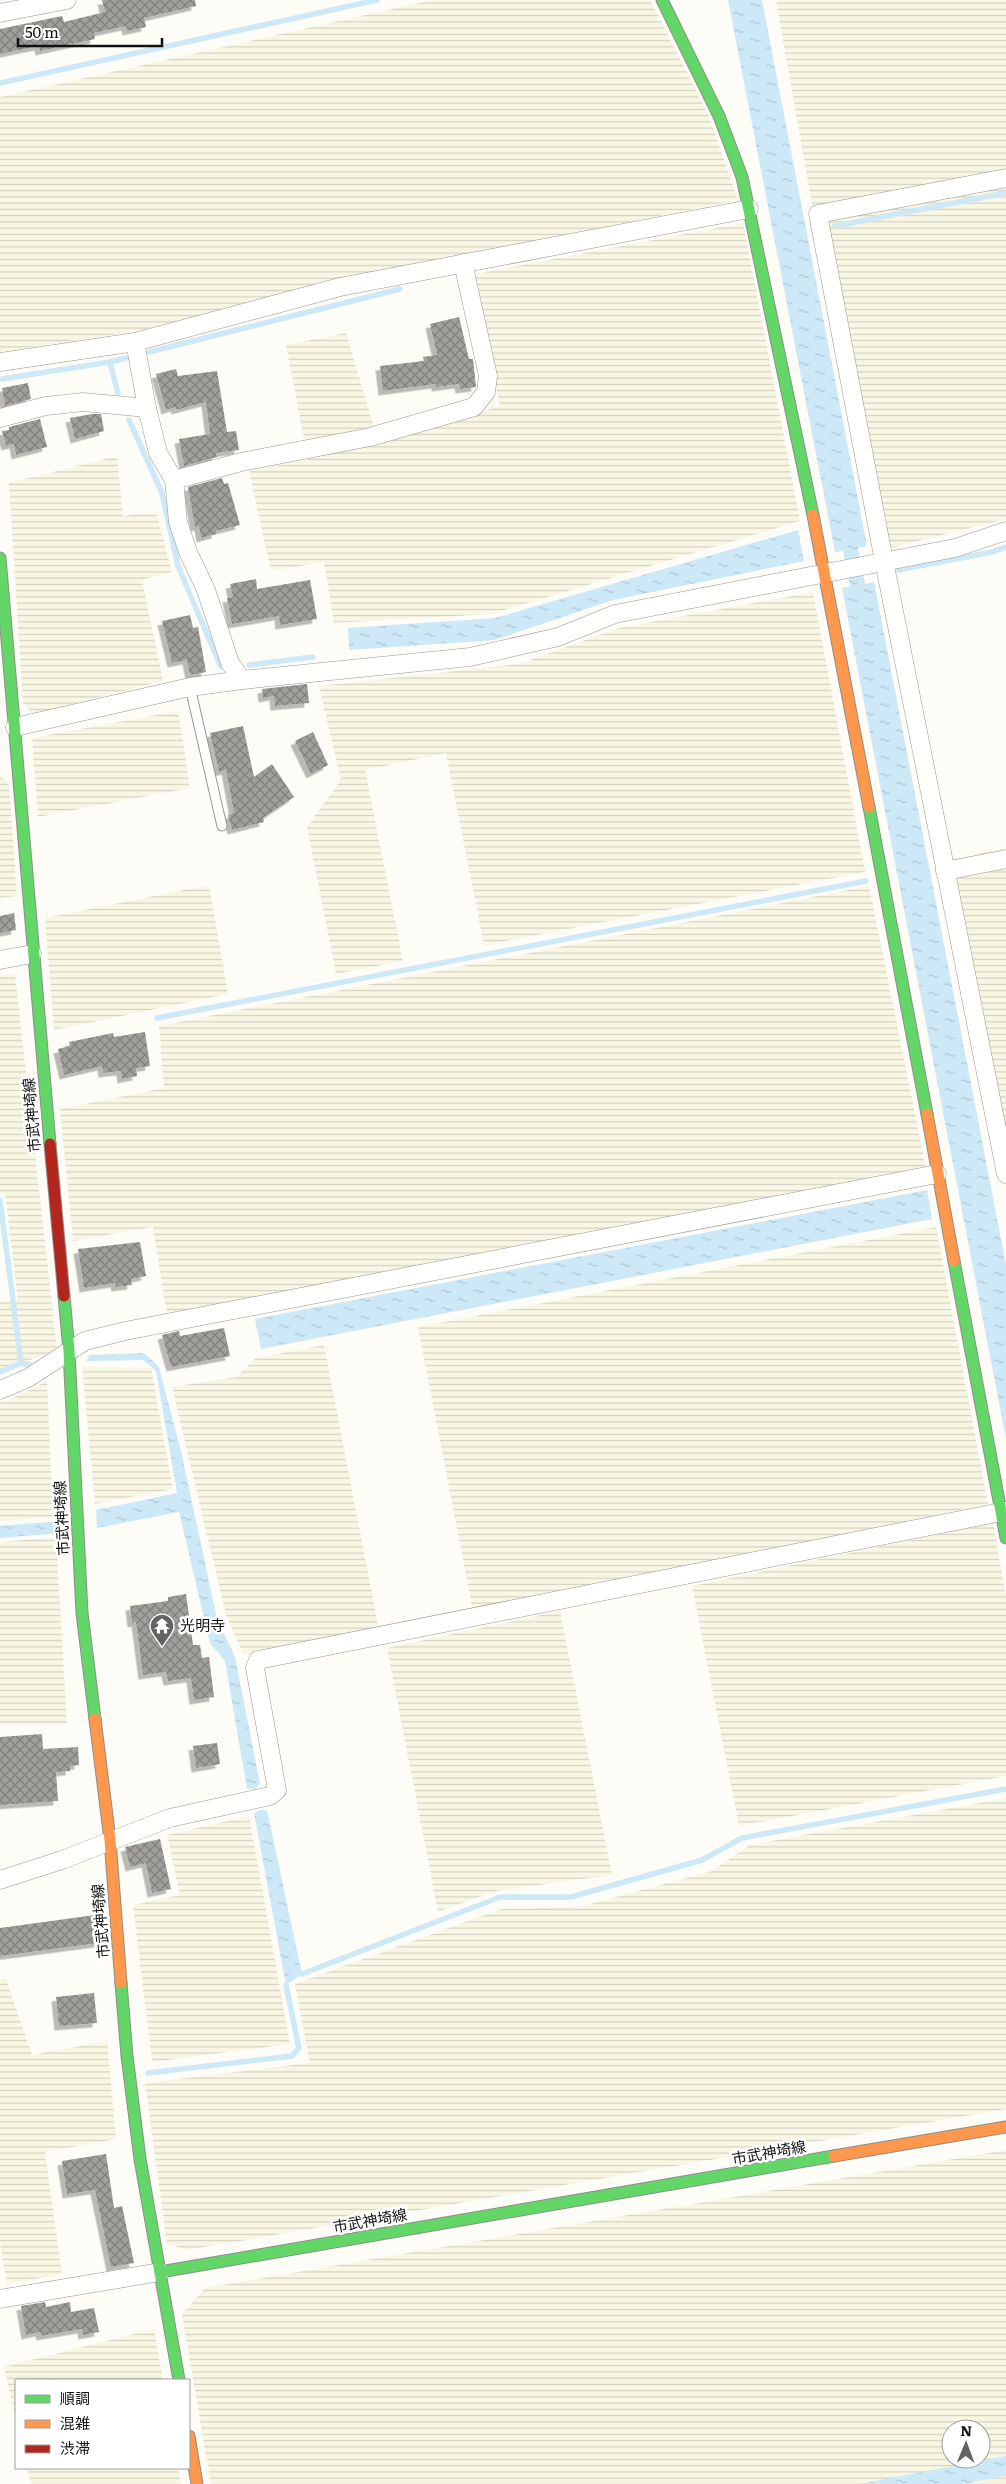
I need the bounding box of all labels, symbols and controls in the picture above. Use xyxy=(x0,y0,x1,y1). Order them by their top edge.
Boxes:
scale bar xyxy=(18,15,161,47)
text: 50 m xyxy=(25,20,59,43)
street label: 市武神埼線 xyxy=(16,1077,45,1153)
street label: 市武神埼線 xyxy=(47,1480,74,1556)
temple icon: 光明寺 xyxy=(149,1613,175,1647)
place label: 光明寺 xyxy=(180,1613,225,1636)
street label: 市武神埼線 xyxy=(85,1883,114,1959)
street label: 市武神埼線 xyxy=(730,2134,808,2169)
street label: 市武神埼線 xyxy=(331,2202,409,2237)
legend xyxy=(15,2379,190,2469)
text: 順調 xyxy=(60,2386,90,2409)
text: 混雑 xyxy=(60,2411,90,2434)
north arrow xyxy=(941,2419,991,2469)
text: N xyxy=(960,2420,973,2440)
text: 渋滞 xyxy=(60,2436,90,2459)

